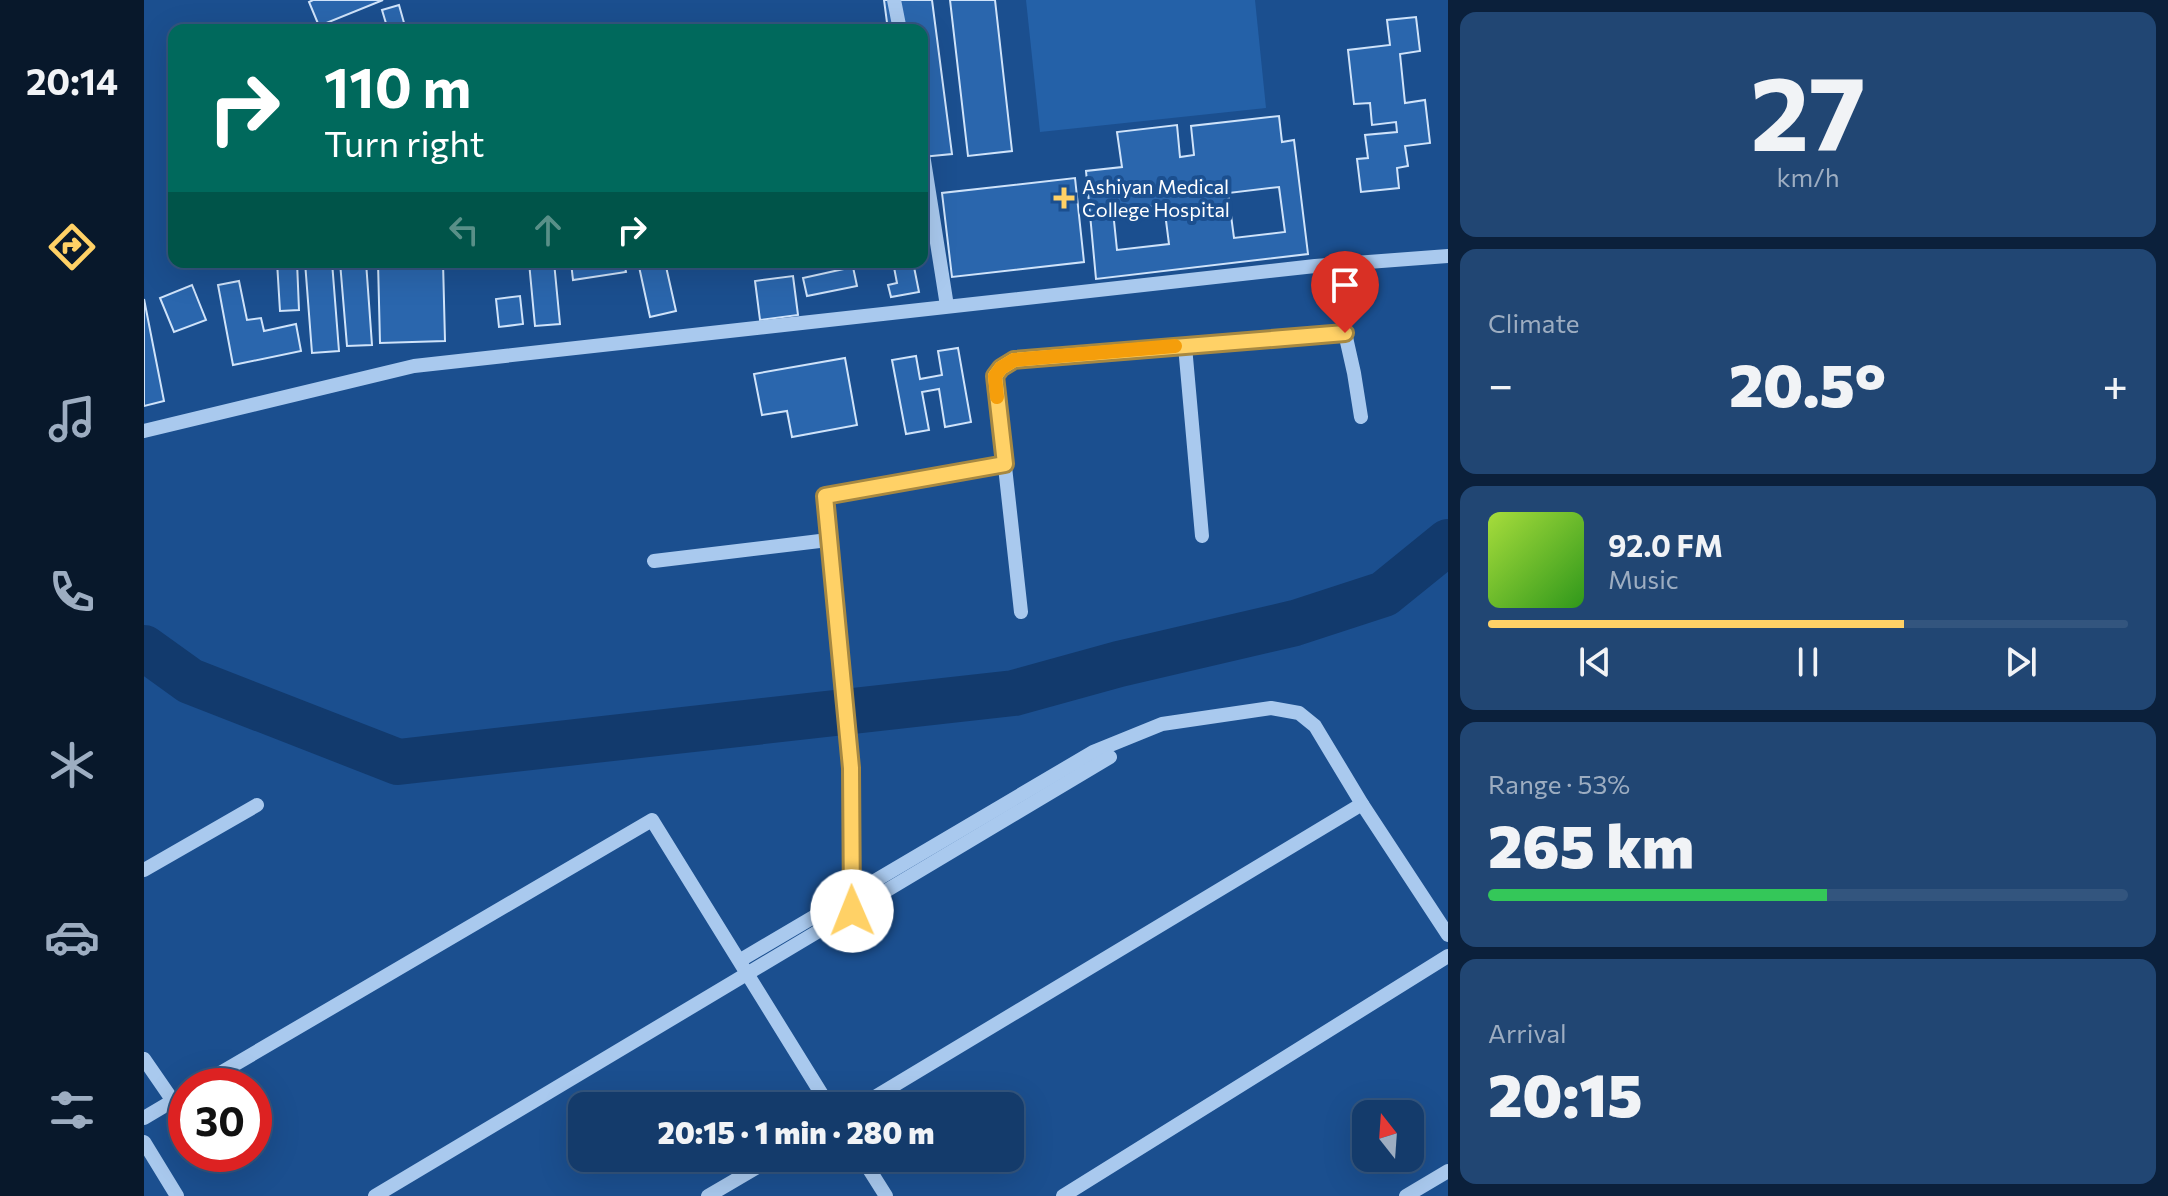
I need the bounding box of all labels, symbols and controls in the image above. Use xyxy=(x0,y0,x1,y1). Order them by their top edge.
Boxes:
text: 27 xyxy=(1750,45,1866,172)
text: 110 m xyxy=(324,51,471,120)
icon: right xyxy=(192,56,296,160)
text: 20:14 xyxy=(26,58,118,102)
text: Turn right xyxy=(324,120,485,164)
text: km/h xyxy=(1776,161,1840,192)
place label: Ashiyan Medical College Hospital xyxy=(1082,174,1230,221)
marker: Ashiyan Medical College Hospital xyxy=(1053,187,1075,209)
icon: left xyxy=(442,208,486,252)
icon: ahead xyxy=(526,208,570,252)
icon: right xyxy=(610,208,654,252)
icon: directions xyxy=(44,219,100,275)
pin xyxy=(1311,251,1379,333)
icon: arrive xyxy=(1323,263,1367,307)
text: Climate xyxy=(1488,307,1580,338)
text: 20.5° xyxy=(1729,346,1886,419)
text: − xyxy=(1488,356,1513,410)
text: + xyxy=(2102,356,2128,410)
icon: music xyxy=(44,391,100,447)
text: 92.0 FM xyxy=(1608,526,1723,563)
text: Music xyxy=(1608,563,1679,594)
icon: phone xyxy=(44,564,100,620)
icon: previous xyxy=(1573,640,1617,684)
icon: pause xyxy=(1786,640,1830,684)
icon: next xyxy=(1999,640,2043,684)
icon: climate xyxy=(44,737,100,793)
text: Range · 53% xyxy=(1488,768,1630,799)
text: 265 km xyxy=(1488,807,1694,880)
position arrow xyxy=(810,869,894,953)
icon: car xyxy=(44,909,100,965)
text: Arrival xyxy=(1488,1017,1567,1048)
text: 20:15 xyxy=(1488,1056,1643,1129)
speed limit sign: 30 xyxy=(168,1068,272,1172)
icon: filters xyxy=(44,1082,100,1138)
north arrow xyxy=(1352,1100,1424,1172)
map controls xyxy=(1352,1100,1424,1172)
text: 20:15 · 1 min · 280 m xyxy=(658,1113,934,1150)

